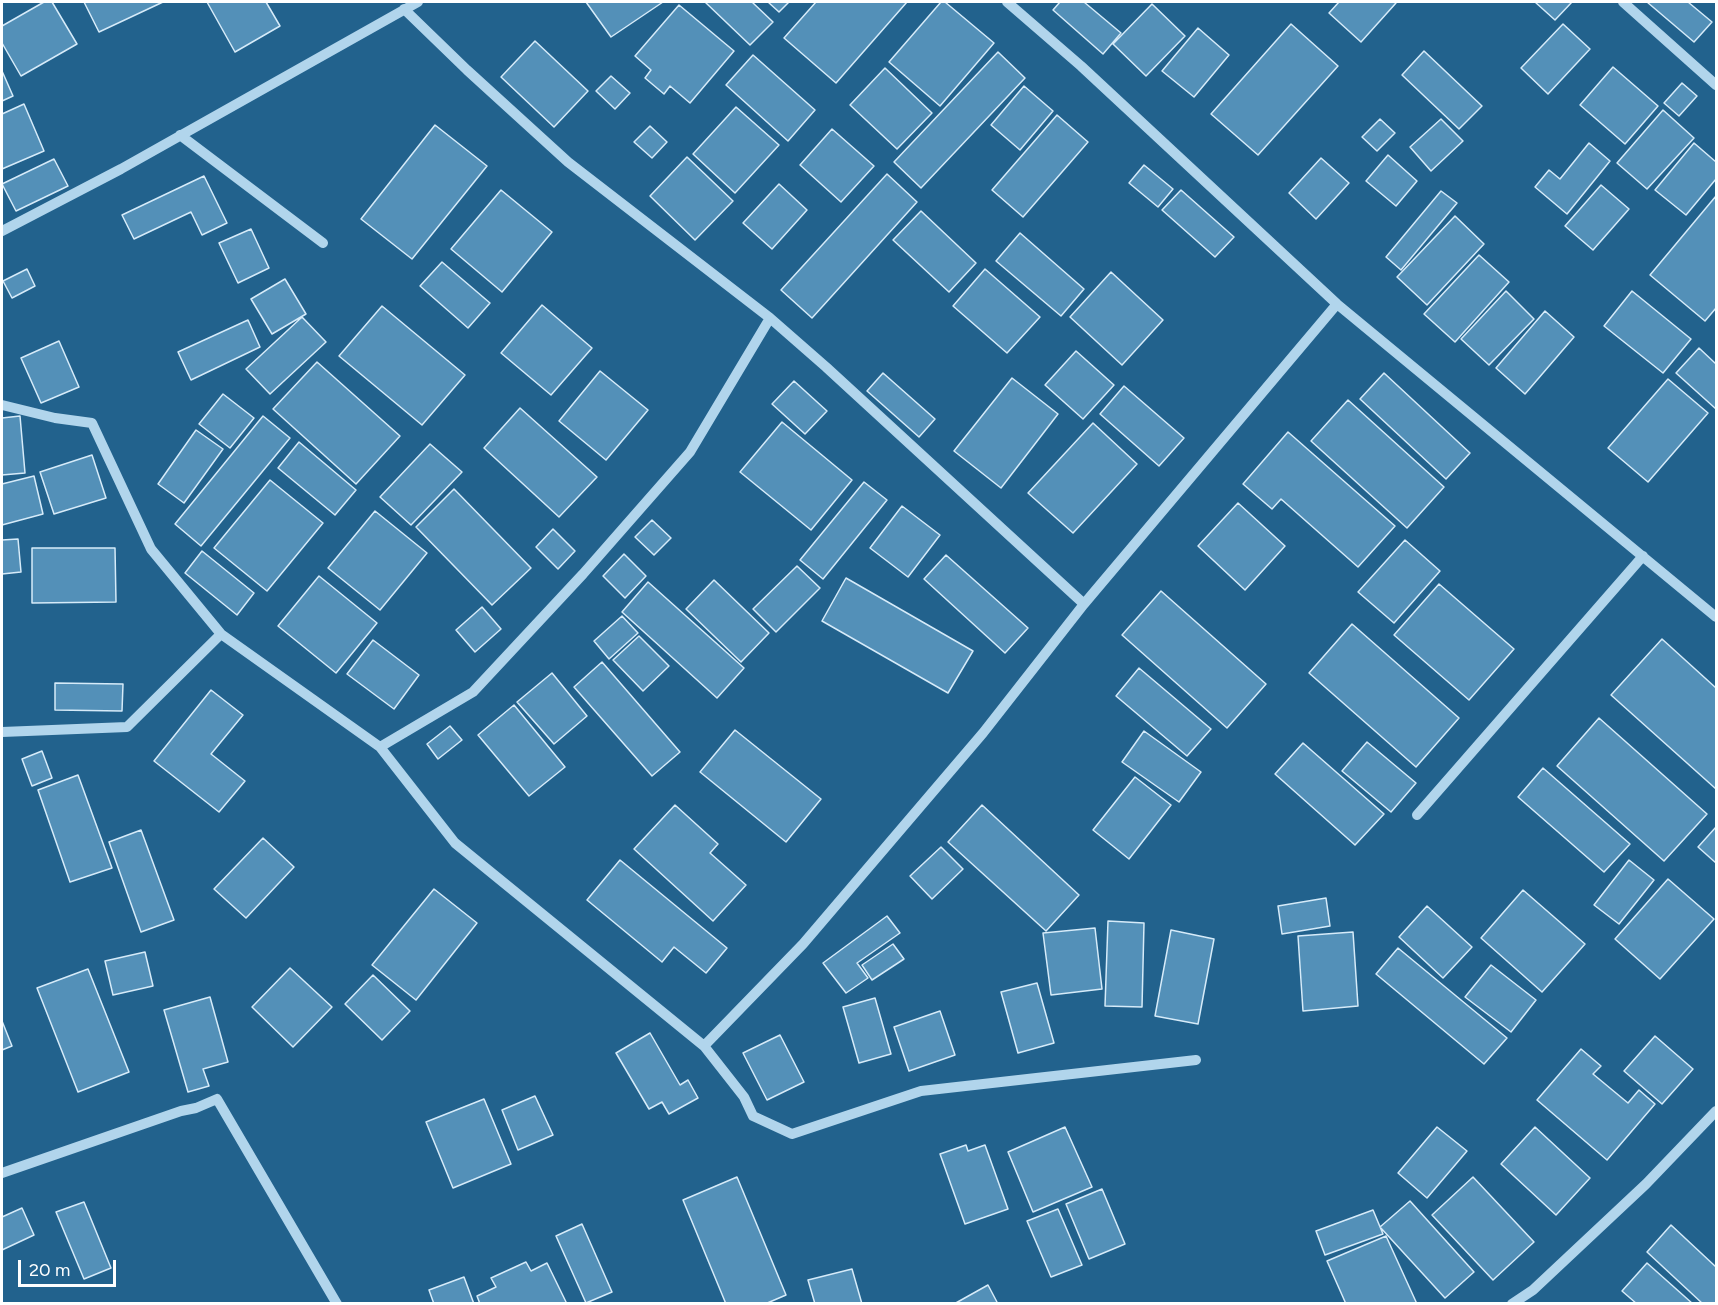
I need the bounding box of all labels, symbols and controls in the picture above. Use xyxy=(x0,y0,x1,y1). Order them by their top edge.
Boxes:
scale bar xyxy=(21,1248,118,1286)
text: 20 m xyxy=(29,1259,70,1281)

